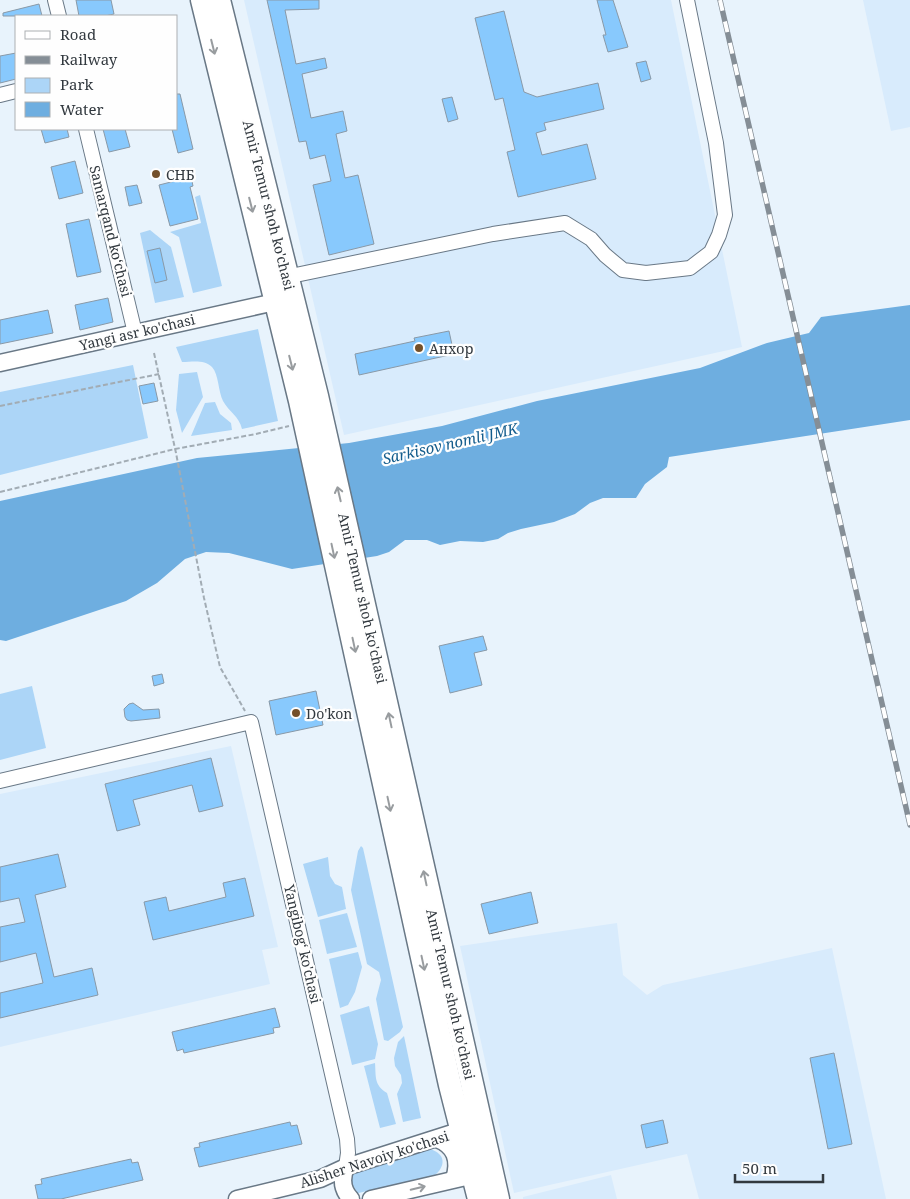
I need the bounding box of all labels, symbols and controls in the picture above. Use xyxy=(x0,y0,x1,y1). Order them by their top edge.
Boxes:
legend xyxy=(15,15,178,130)
text: Road xyxy=(60,24,96,44)
one-way arrow xyxy=(209,39,218,55)
text: Railway xyxy=(60,49,118,69)
text: Park xyxy=(60,74,94,94)
text: Water xyxy=(60,99,103,119)
street label: Amir Temur shoh ko'chasi xyxy=(239,118,299,293)
street label: Samarqand ko‘chasi xyxy=(85,163,137,299)
place label: СНБ xyxy=(166,165,195,184)
marker: СНБ xyxy=(150,168,162,180)
one-way arrow xyxy=(247,197,256,213)
street label: Yangi asr ko'chasi xyxy=(76,309,197,355)
place label: Анхор xyxy=(429,339,473,358)
marker: Анхор xyxy=(413,342,425,354)
one-way arrow xyxy=(286,355,296,371)
water label: Sarkisov nomli JMK xyxy=(380,417,521,468)
one-way arrow xyxy=(334,486,343,502)
street label: Amir Temur shoh ko'chasi xyxy=(334,511,392,686)
one-way arrow xyxy=(329,542,338,558)
one-way arrow xyxy=(350,637,359,653)
place label: Do'kon xyxy=(306,704,352,723)
marker: Do'kon xyxy=(290,707,302,719)
one-way arrow xyxy=(385,712,394,728)
one-way arrow xyxy=(384,796,394,812)
one-way arrow xyxy=(420,871,429,887)
street label: Yangibog‘ ko'chasi xyxy=(280,882,326,1006)
street label: Amir Temur shoh ko'chasi xyxy=(422,907,480,1082)
one-way arrow xyxy=(419,954,428,970)
street label: Alisher Navoiy ko'chasi xyxy=(297,1126,451,1192)
scale bar xyxy=(735,1152,822,1184)
text: 50 m xyxy=(742,1158,777,1178)
one-way arrow xyxy=(410,1183,426,1192)

